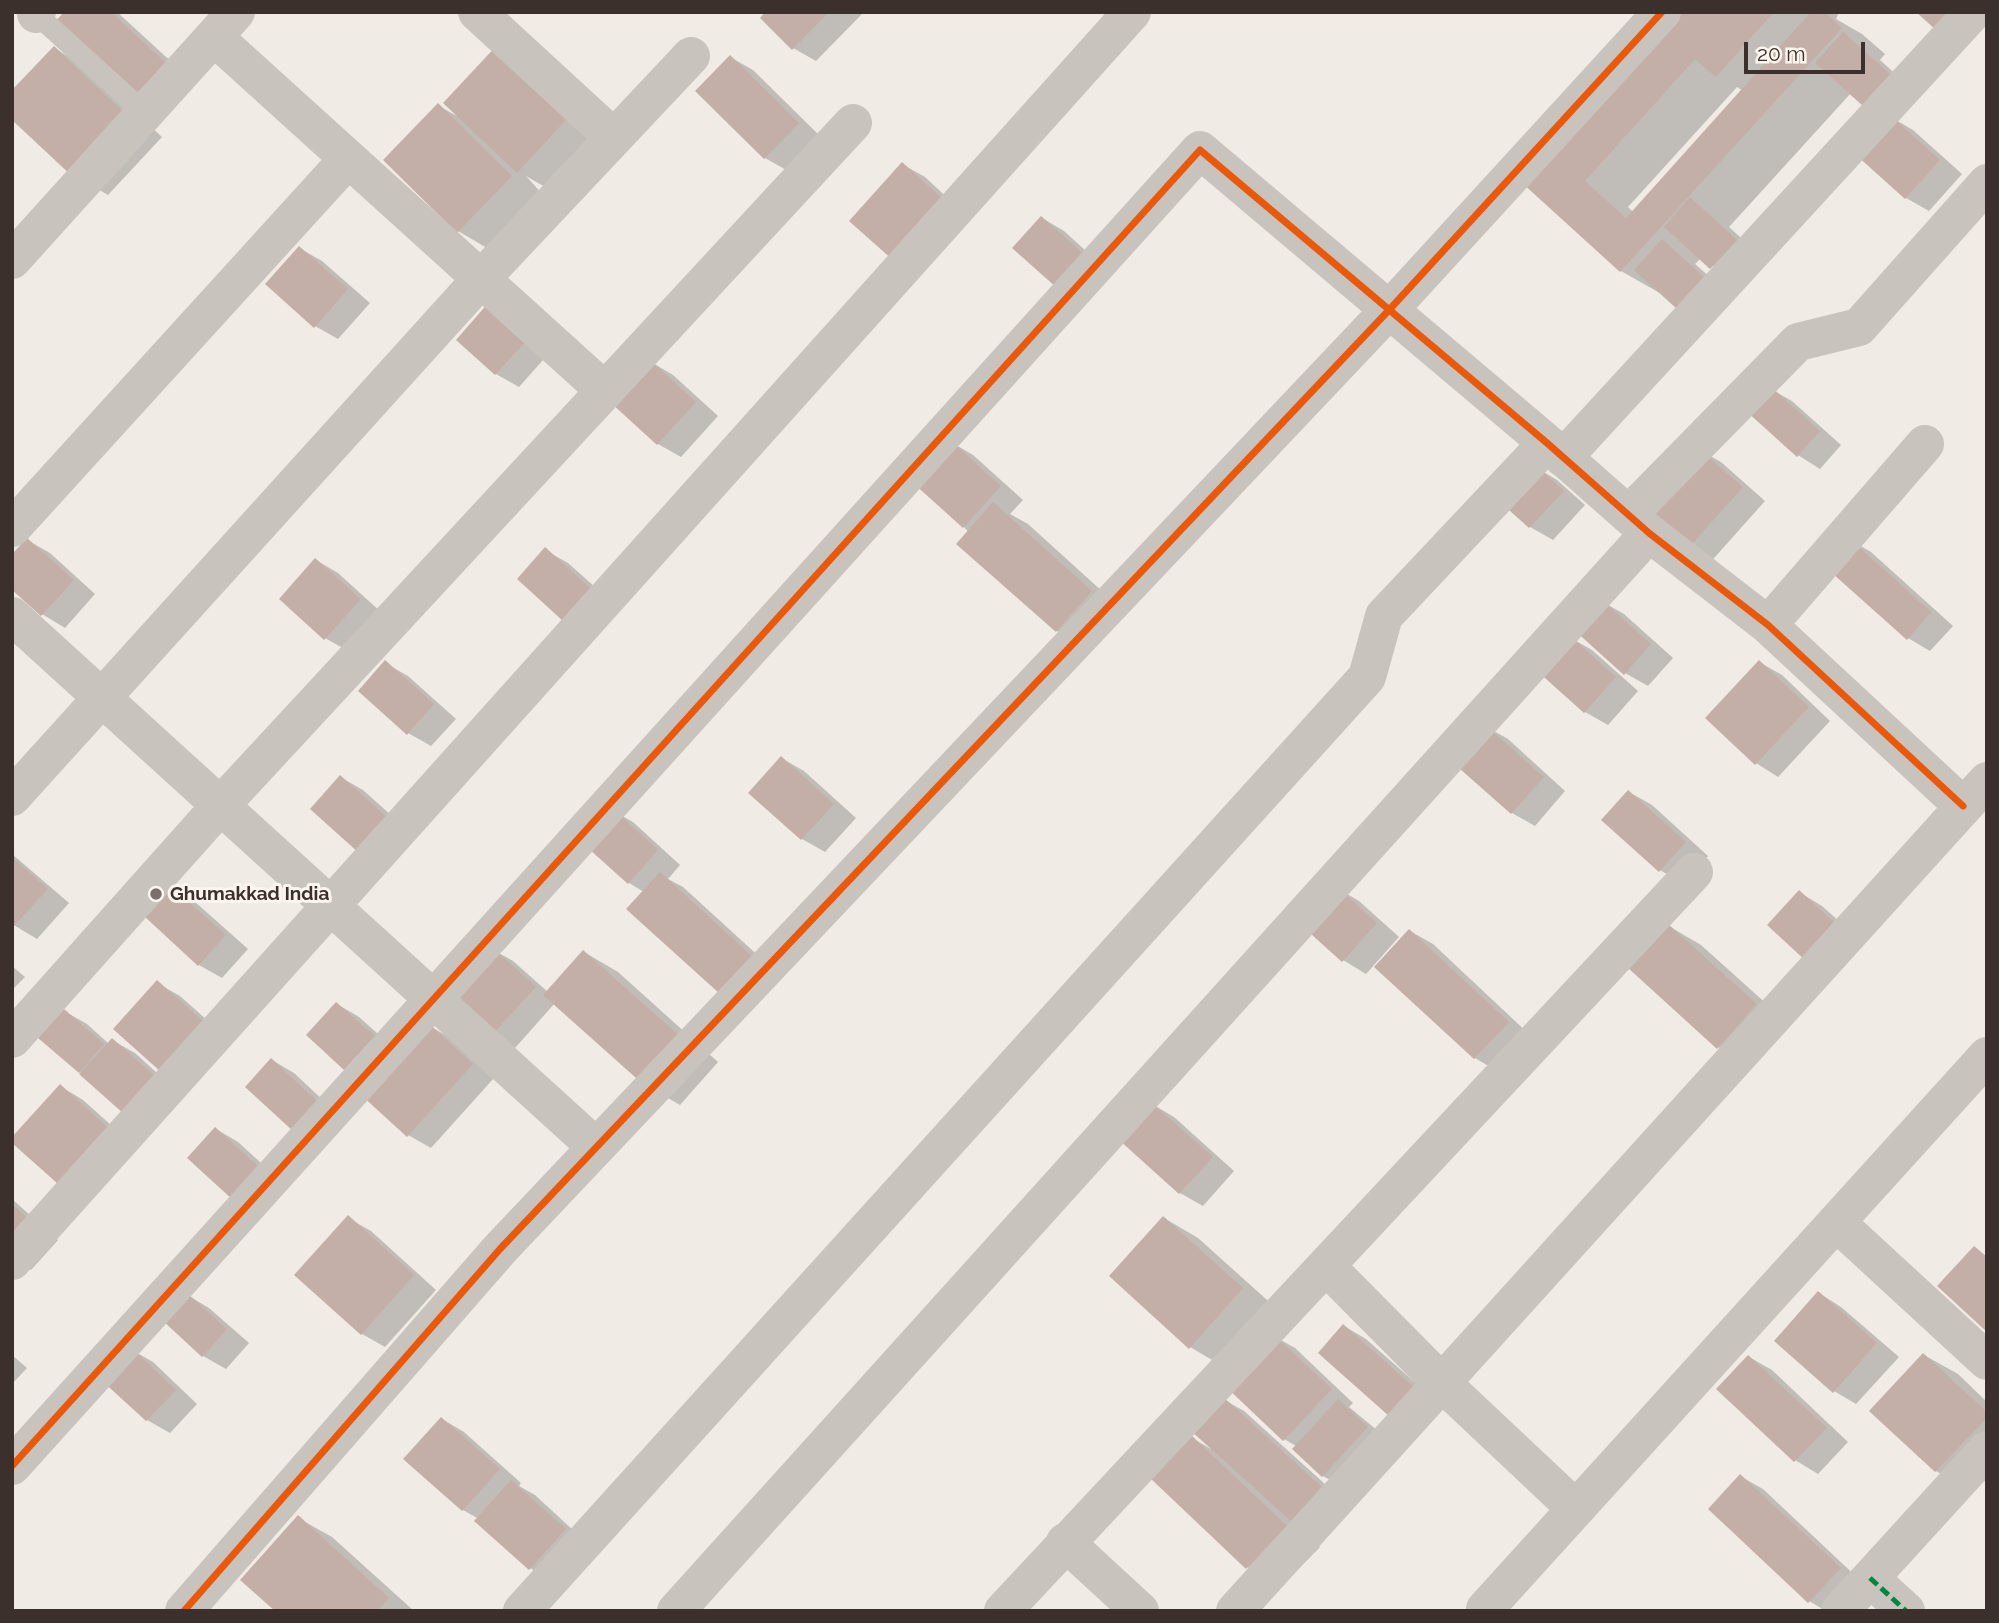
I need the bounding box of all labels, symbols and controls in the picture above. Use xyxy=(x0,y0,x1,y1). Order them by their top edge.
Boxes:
scale bar xyxy=(1747,28,1868,72)
text: 20 m xyxy=(1757,41,1805,66)
place label: Ghumakkad India xyxy=(170,883,329,905)
marker: Ghumakkad India xyxy=(148,886,164,902)

